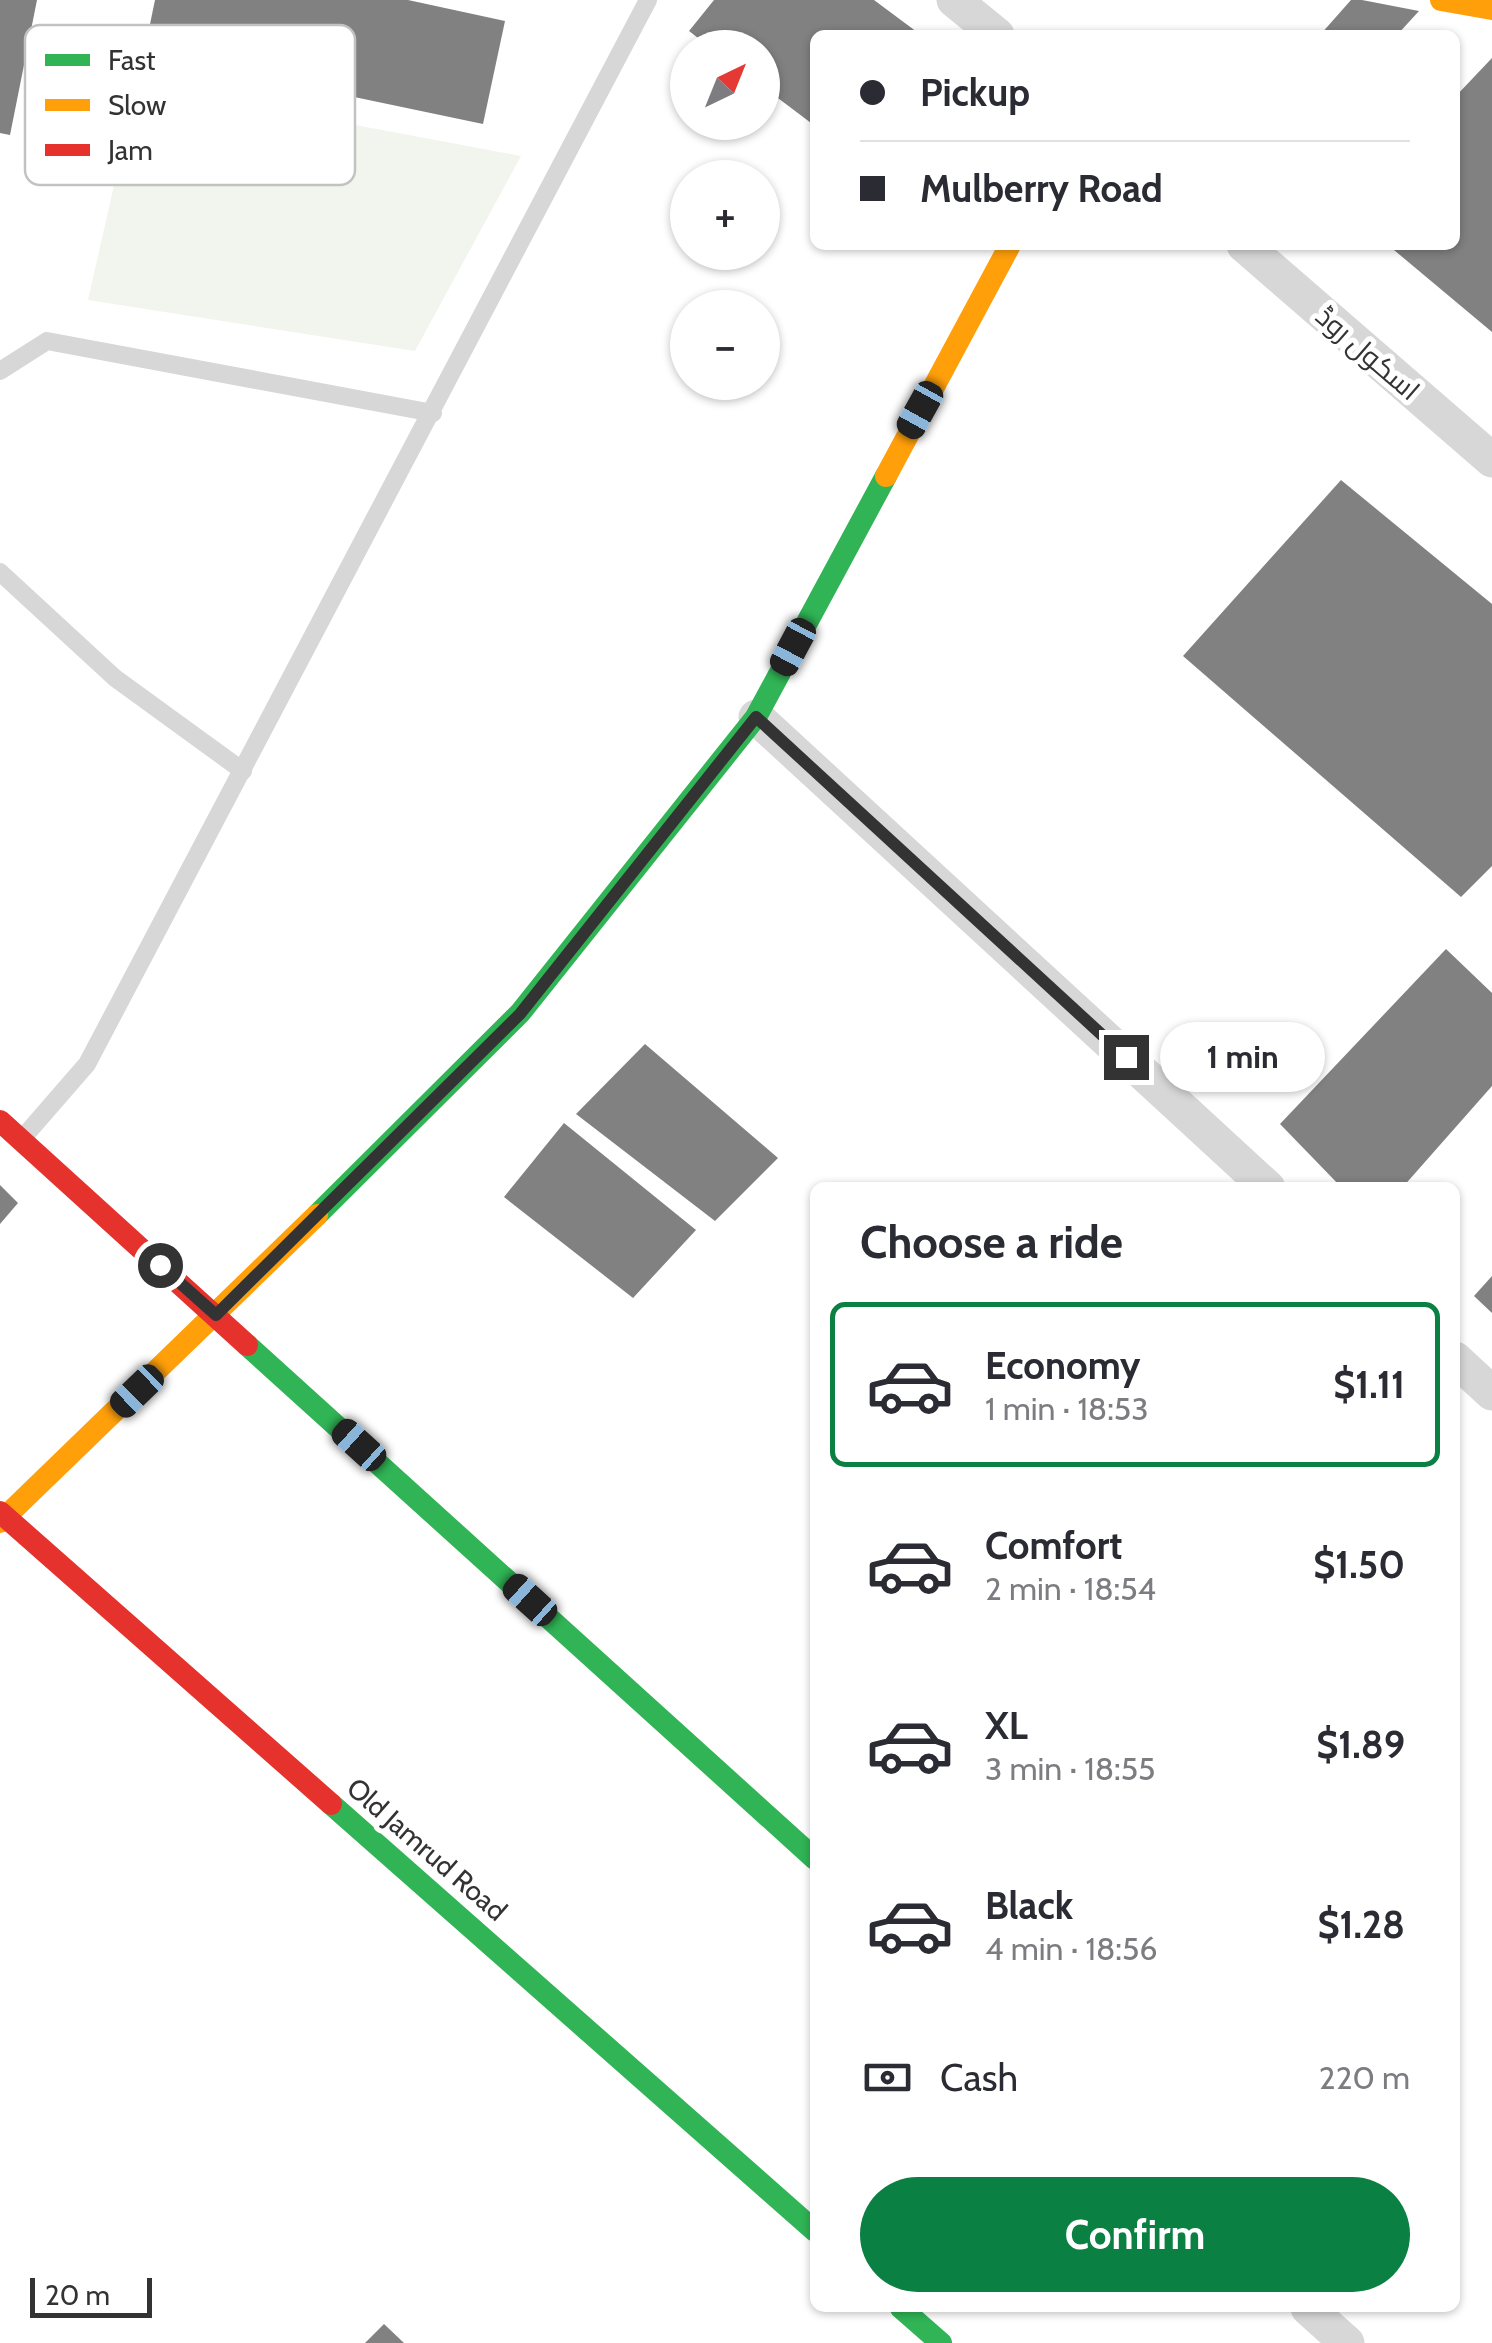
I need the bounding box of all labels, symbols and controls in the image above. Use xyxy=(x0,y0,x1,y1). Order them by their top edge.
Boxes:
legend xyxy=(25,25,355,185)
north arrow xyxy=(670,30,780,140)
map controls xyxy=(670,30,780,400)
text: Fast xyxy=(108,43,156,77)
text: Pickup xyxy=(920,69,1030,116)
text: Slow xyxy=(108,88,166,122)
text: Jam xyxy=(107,133,153,167)
button: + xyxy=(670,160,780,270)
text: Mulberry Road xyxy=(920,165,1163,212)
button: − xyxy=(670,290,780,400)
street label: اسکول روڈ xyxy=(1309,299,1427,407)
car xyxy=(892,376,948,444)
car xyxy=(766,613,820,681)
callout: 1 min xyxy=(1161,1022,1326,1092)
route end xyxy=(1104,1035,1149,1080)
text: 1 min xyxy=(1206,1037,1279,1076)
text: Choose a ride xyxy=(860,1215,1123,1269)
route start xyxy=(138,1243,183,1288)
icon: car xyxy=(865,1340,955,1430)
text: Economy xyxy=(985,1342,1140,1389)
car xyxy=(105,1359,169,1423)
text: $1.11 xyxy=(1333,1361,1405,1408)
text: 1 min · 18:53 xyxy=(985,1389,1149,1428)
car xyxy=(327,1414,391,1476)
icon: car xyxy=(865,1520,955,1610)
text: Comfort xyxy=(985,1522,1122,1569)
text: $1.50 xyxy=(1313,1541,1405,1588)
car xyxy=(498,1569,562,1631)
text: 2 min · 18:54 xyxy=(985,1569,1156,1608)
icon: car xyxy=(865,1700,955,1790)
text: XL xyxy=(985,1702,1028,1749)
text: $1.89 xyxy=(1316,1721,1405,1768)
text: 3 min · 18:55 xyxy=(985,1749,1155,1788)
street label: Old Jamrud Road xyxy=(340,1770,514,1928)
icon: car xyxy=(865,1880,955,1970)
text: Black xyxy=(985,1882,1073,1929)
text: $1.28 xyxy=(1317,1901,1405,1948)
text: 4 min · 18:56 xyxy=(985,1929,1157,1968)
icon: cash xyxy=(860,2050,915,2105)
text: Cash xyxy=(940,2054,1018,2101)
text: 220 m xyxy=(1319,2058,1410,2097)
button: Confirm xyxy=(860,2177,1410,2292)
scale bar xyxy=(30,2273,152,2318)
text: 20 m xyxy=(45,2278,110,2312)

